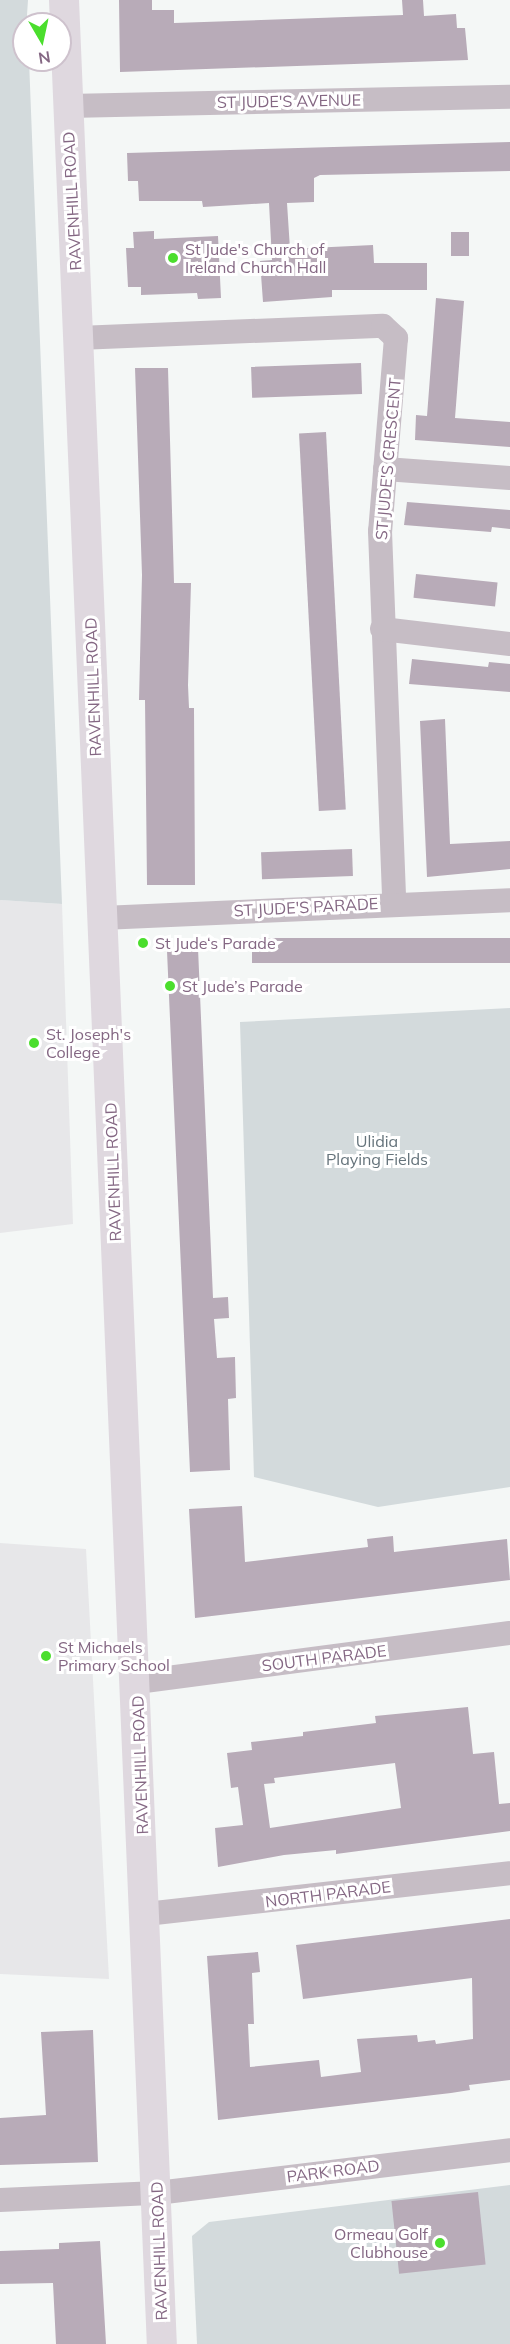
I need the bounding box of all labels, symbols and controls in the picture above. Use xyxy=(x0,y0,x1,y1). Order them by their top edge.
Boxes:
north arrow xyxy=(12,12,72,72)
text: N xyxy=(37,47,52,69)
street label: ST JUDE'S AVENUE xyxy=(217,90,361,112)
street label: RAVENHILL ROAD xyxy=(59,131,85,271)
place label: St Jude's Church of Ireland Church Hall xyxy=(185,239,326,277)
marker: St Jude's Church of Ireland Church Hall xyxy=(166,251,180,265)
street label: ST JUDE'S CRESCENT xyxy=(371,377,405,541)
street label: RAVENHILL ROAD xyxy=(81,617,105,757)
street label: ST JUDE'S PARADE xyxy=(233,894,379,920)
place label: St Jude‘s Parade xyxy=(155,933,276,953)
marker: St Jude‘s Parade xyxy=(136,936,150,950)
place label: St Jude’s Parade xyxy=(182,976,303,996)
marker: St Jude’s Parade xyxy=(163,979,177,993)
place label: St. Joseph's College xyxy=(46,1024,131,1062)
marker: St. Joseph's College xyxy=(27,1036,41,1050)
street label: RAVENHILL ROAD xyxy=(101,1102,125,1242)
park label: Ulidia Playing Fields xyxy=(326,1131,428,1169)
place label: St Michaels Primary School xyxy=(58,1637,170,1675)
street label: SOUTH PARADE xyxy=(261,1641,387,1675)
marker: St Michaels Primary School xyxy=(39,1649,53,1663)
street label: RAVENHILL ROAD xyxy=(128,1695,152,1835)
street label: NORTH PARADE xyxy=(264,1877,392,1911)
street label: PARK ROAD xyxy=(286,2156,380,2186)
street label: RAVENHILL ROAD xyxy=(147,2181,171,2321)
place label: Ormeau Golf Clubhouse xyxy=(334,2224,428,2262)
marker: Ormeau Golf Clubhouse xyxy=(433,2236,447,2250)

